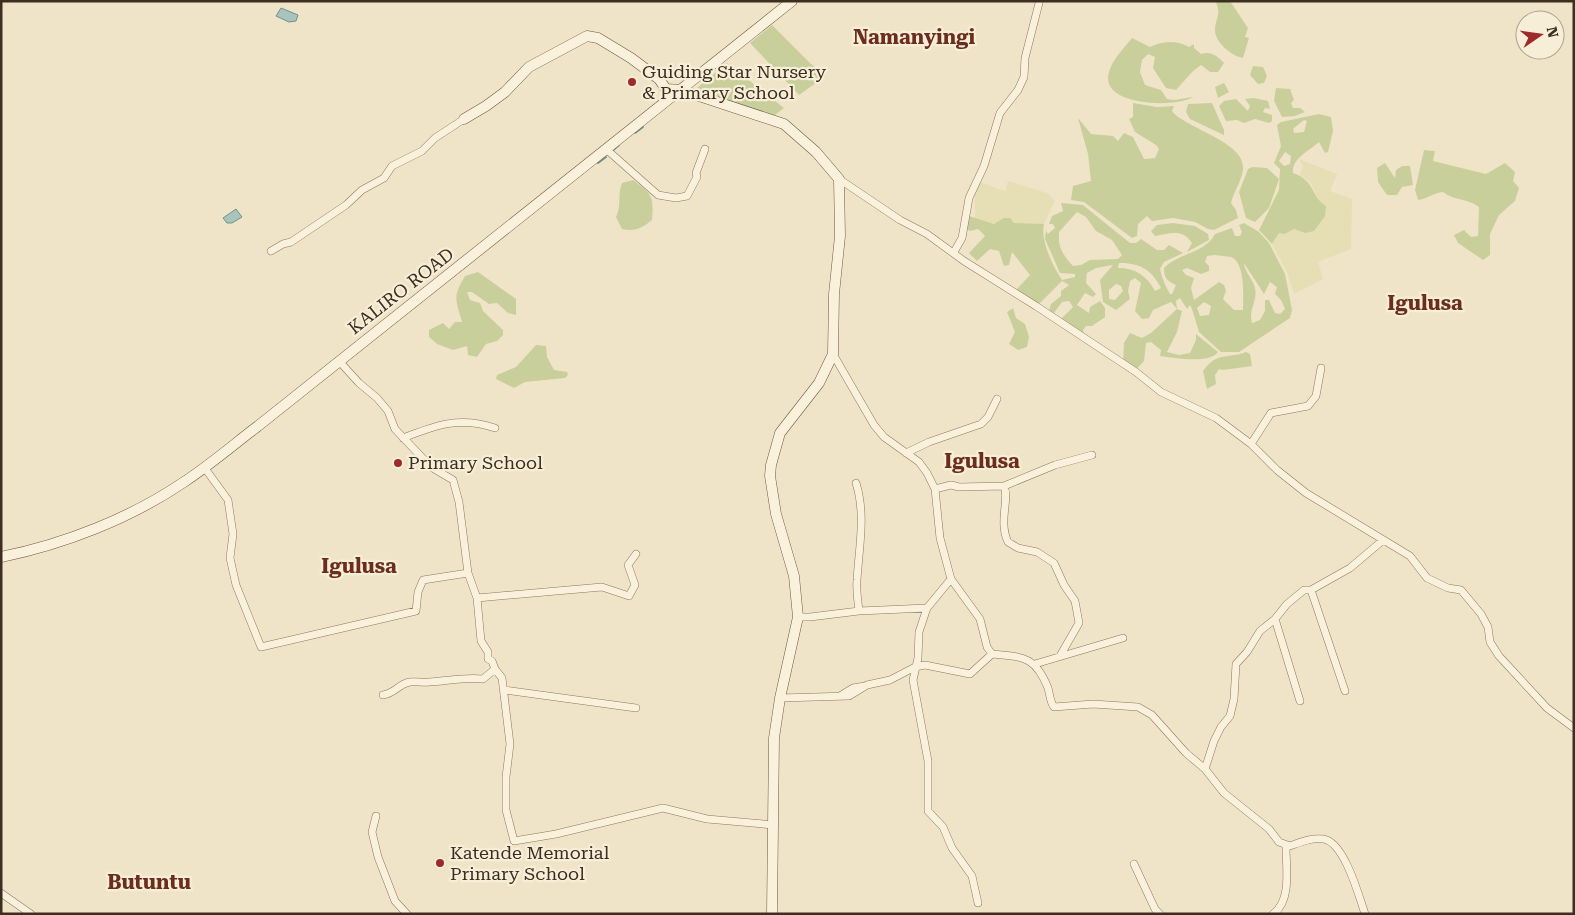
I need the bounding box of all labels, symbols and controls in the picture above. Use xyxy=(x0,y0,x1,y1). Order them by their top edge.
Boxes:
north arrow xyxy=(1515,10,1565,60)
district label: Namanyingi xyxy=(853,25,975,49)
text: N xyxy=(1544,25,1562,39)
place label: Guiding Star Nursery & Primary School xyxy=(642,61,827,103)
marker: Guiding Star Nursery & Primary School xyxy=(626,76,638,88)
street label: KALIRO ROAD xyxy=(344,243,458,338)
district label: Igulusa xyxy=(1387,291,1463,315)
district label: Igulusa xyxy=(944,449,1020,473)
place label: Primary School xyxy=(408,452,543,473)
marker: Primary School xyxy=(392,457,404,469)
district label: Igulusa xyxy=(321,554,397,578)
place label: Katende Memorial Primary School xyxy=(450,842,610,884)
marker: Katende Memorial Primary School xyxy=(434,857,446,869)
district label: Butuntu xyxy=(107,870,191,894)

